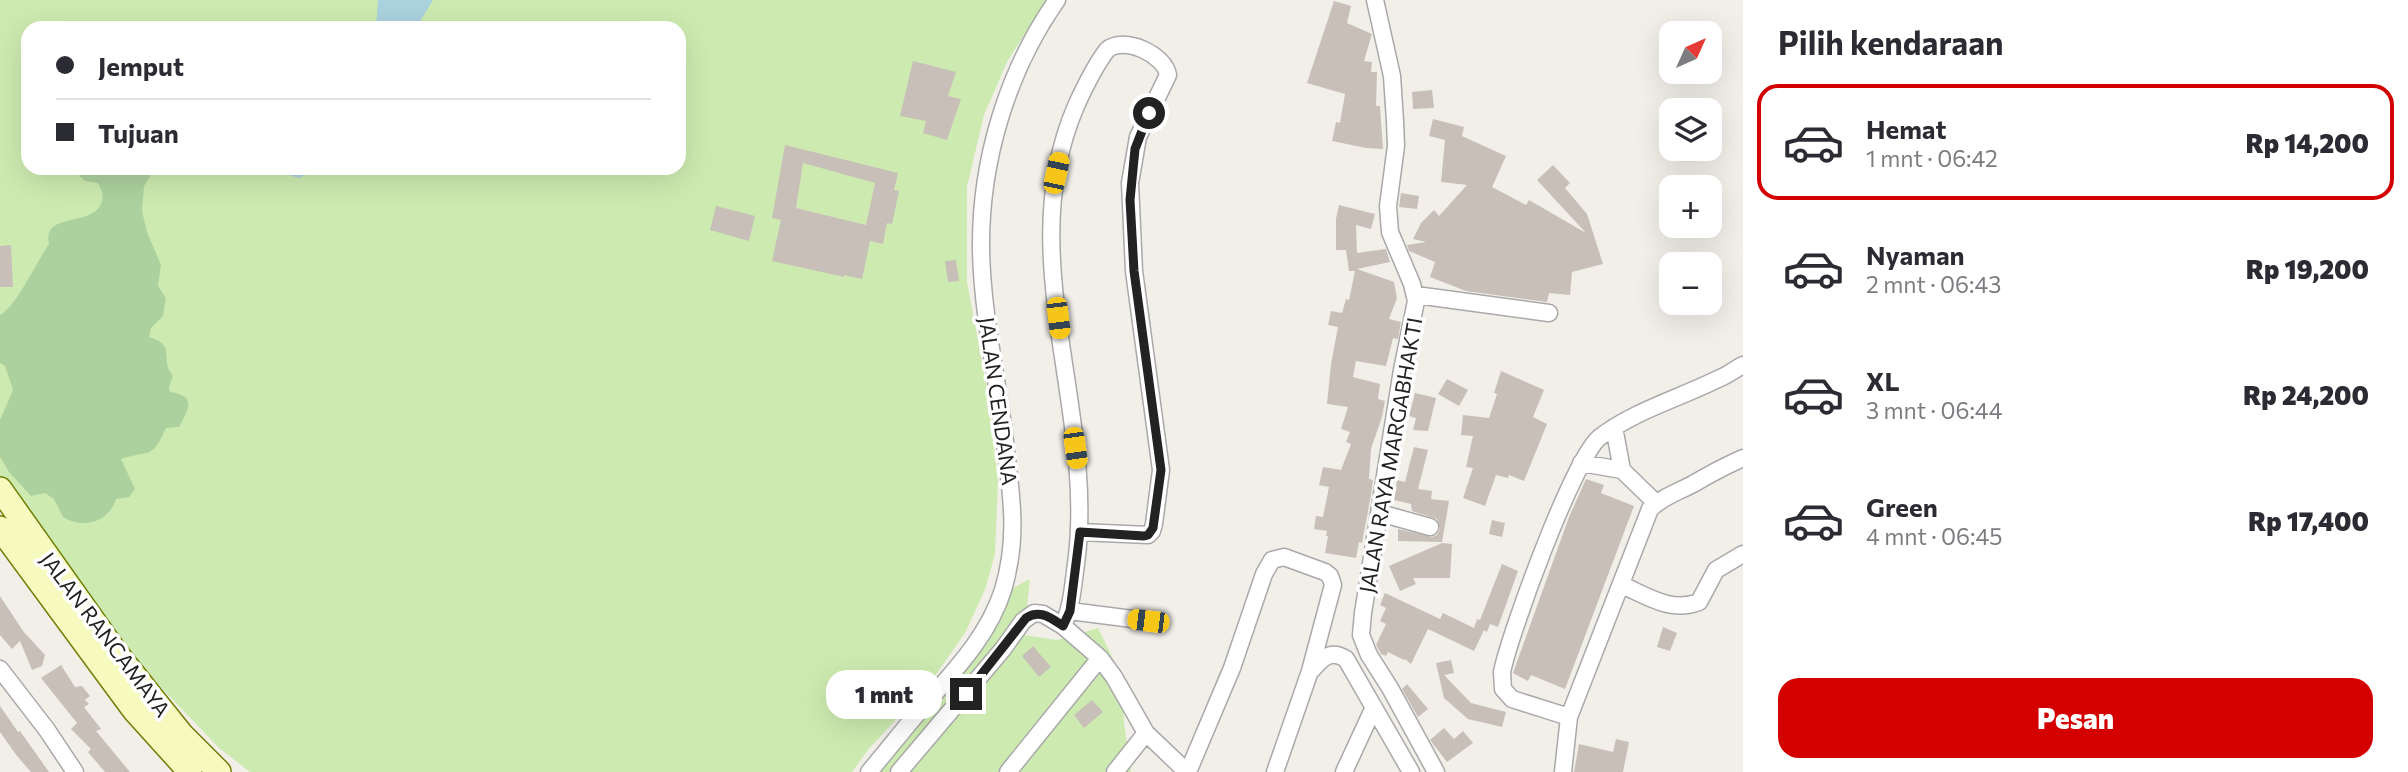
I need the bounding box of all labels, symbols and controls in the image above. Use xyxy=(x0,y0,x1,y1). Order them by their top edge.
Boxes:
north arrow xyxy=(1659,21,1722,84)
map controls xyxy=(1659,21,1722,315)
text: Pilih kendaraan xyxy=(1778,22,2004,62)
text: Jemput xyxy=(98,50,184,81)
route start xyxy=(1133,97,1165,129)
button: layers xyxy=(1659,98,1722,161)
icon: car xyxy=(1782,111,1845,174)
text: Hemat xyxy=(1866,113,1947,144)
text: Tujuan xyxy=(98,117,179,148)
text: Rp 14,200 xyxy=(2246,127,2369,158)
text: 1 mnt · 06:42 xyxy=(1866,144,1998,172)
car xyxy=(1042,150,1071,196)
button: + xyxy=(1659,175,1722,238)
icon: car xyxy=(1782,237,1845,300)
text: Nyaman xyxy=(1866,239,1965,270)
button: − xyxy=(1659,252,1722,315)
text: Rp 19,200 xyxy=(2246,253,2369,284)
text: 2 mnt · 06:43 xyxy=(1866,270,2001,298)
car xyxy=(1046,296,1071,340)
street label: JALAN CENDANA xyxy=(975,315,1023,487)
street label: JALAN RAYA MARGABHAKTI xyxy=(1353,315,1427,595)
icon: car xyxy=(1782,363,1845,426)
text: XL xyxy=(1866,365,1900,396)
text: Rp 24,200 xyxy=(2243,379,2369,410)
text: 3 mnt · 06:44 xyxy=(1866,396,2002,424)
car xyxy=(1062,426,1089,470)
icon: car xyxy=(1782,489,1845,552)
text: Green xyxy=(1866,491,1938,522)
text: Rp 17,400 xyxy=(2248,505,2369,536)
text: 4 mnt · 06:45 xyxy=(1866,522,2003,550)
street label: JALAN RANCAMAYA xyxy=(36,547,176,721)
car xyxy=(1126,608,1171,634)
callout: 1 mnt xyxy=(826,670,942,718)
route end xyxy=(950,678,982,710)
button: Pesan xyxy=(1778,678,2373,758)
text: 1 mnt xyxy=(855,680,913,708)

